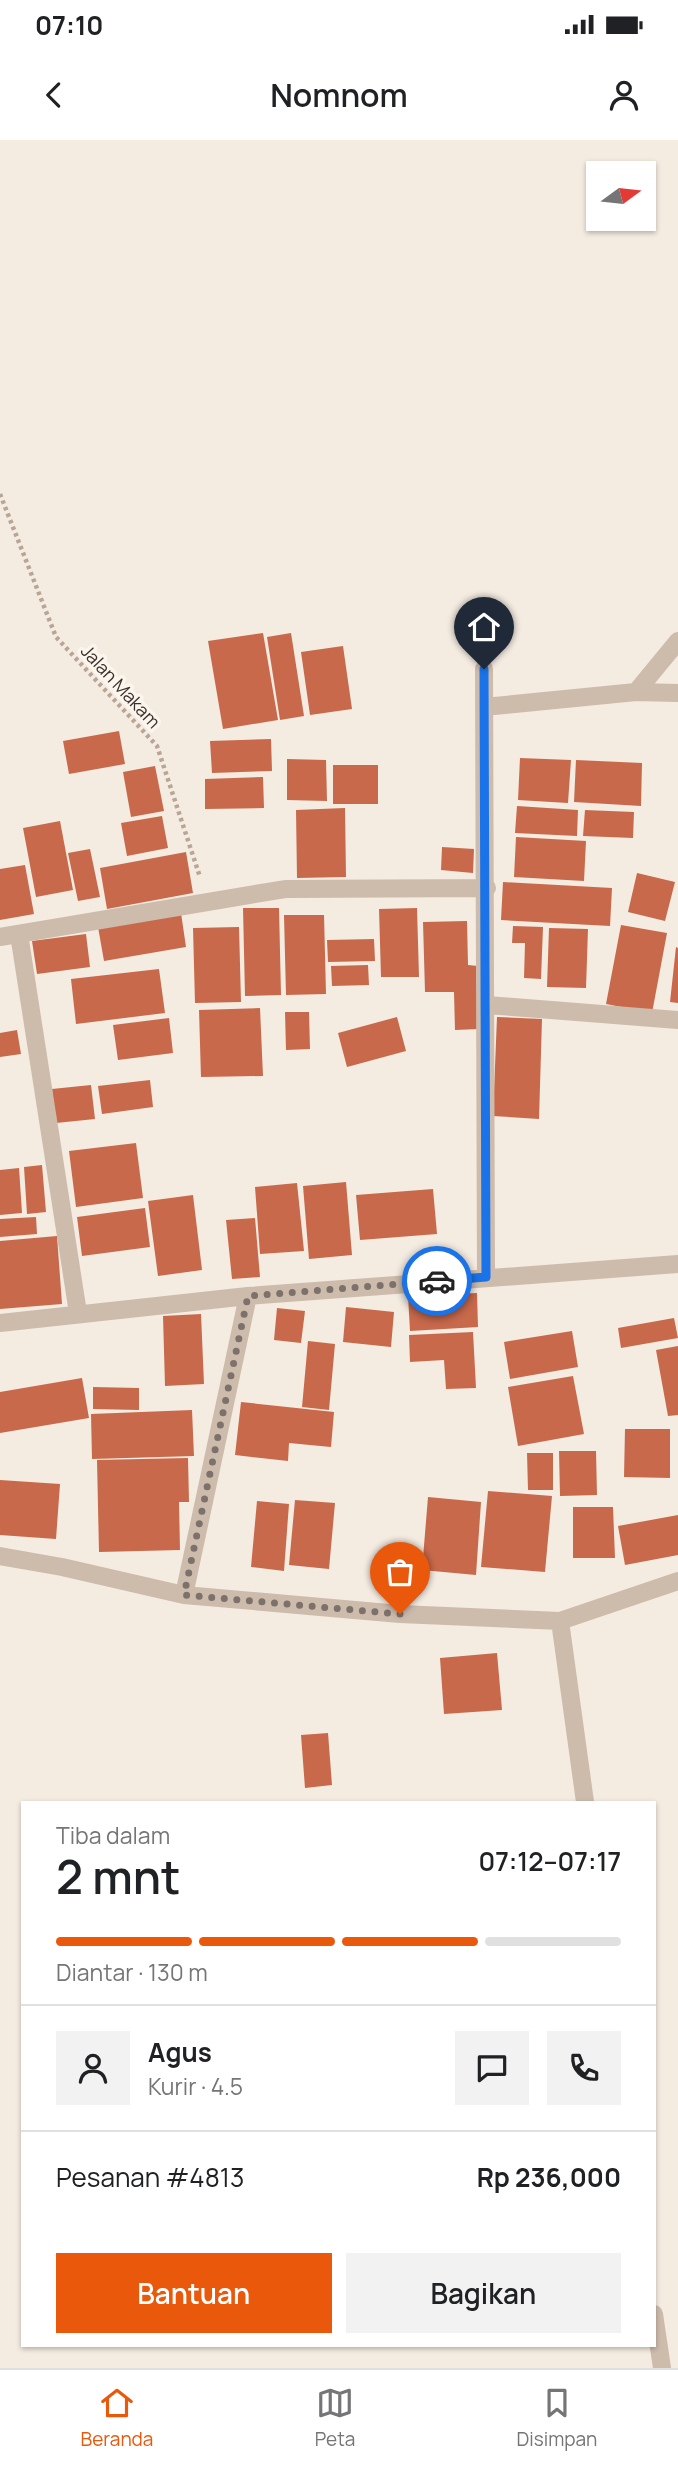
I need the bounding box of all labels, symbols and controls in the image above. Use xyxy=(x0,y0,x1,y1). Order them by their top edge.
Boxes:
text: 07:10 xyxy=(35,7,103,43)
text: Nomnom xyxy=(270,73,408,117)
icon: back xyxy=(35,76,73,114)
icon: person xyxy=(605,76,643,114)
north arrow xyxy=(586,161,656,231)
map controls xyxy=(586,161,656,231)
pin xyxy=(454,597,514,669)
icon: home xyxy=(465,608,503,646)
street label: Jalan Makam xyxy=(76,639,166,733)
courier xyxy=(402,1246,472,1316)
icon: car xyxy=(418,1262,456,1300)
pin xyxy=(370,1542,430,1614)
icon: bag xyxy=(381,1553,419,1591)
text: Tiba dalam xyxy=(56,1819,170,1851)
text: 07:12–07:17 xyxy=(479,1843,621,1879)
text: 2 mnt xyxy=(56,1845,181,1908)
text: Diantar · 130 m xyxy=(56,1956,208,1988)
button: person xyxy=(56,2031,130,2105)
button: chat xyxy=(455,2031,529,2105)
button: phone xyxy=(547,2031,621,2105)
text: Agus xyxy=(148,2034,212,2070)
text: Kurir · 4.5 xyxy=(148,2070,243,2102)
text: Pesanan #4813 xyxy=(56,2159,244,2195)
text: Rp 236,000 xyxy=(477,2159,621,2195)
button: Bantuan xyxy=(56,2253,332,2333)
button: Bagikan xyxy=(346,2253,621,2333)
tab: Beranda xyxy=(81,2384,153,2452)
tab: Peta xyxy=(315,2384,355,2452)
tab: Disimpan xyxy=(517,2384,597,2452)

